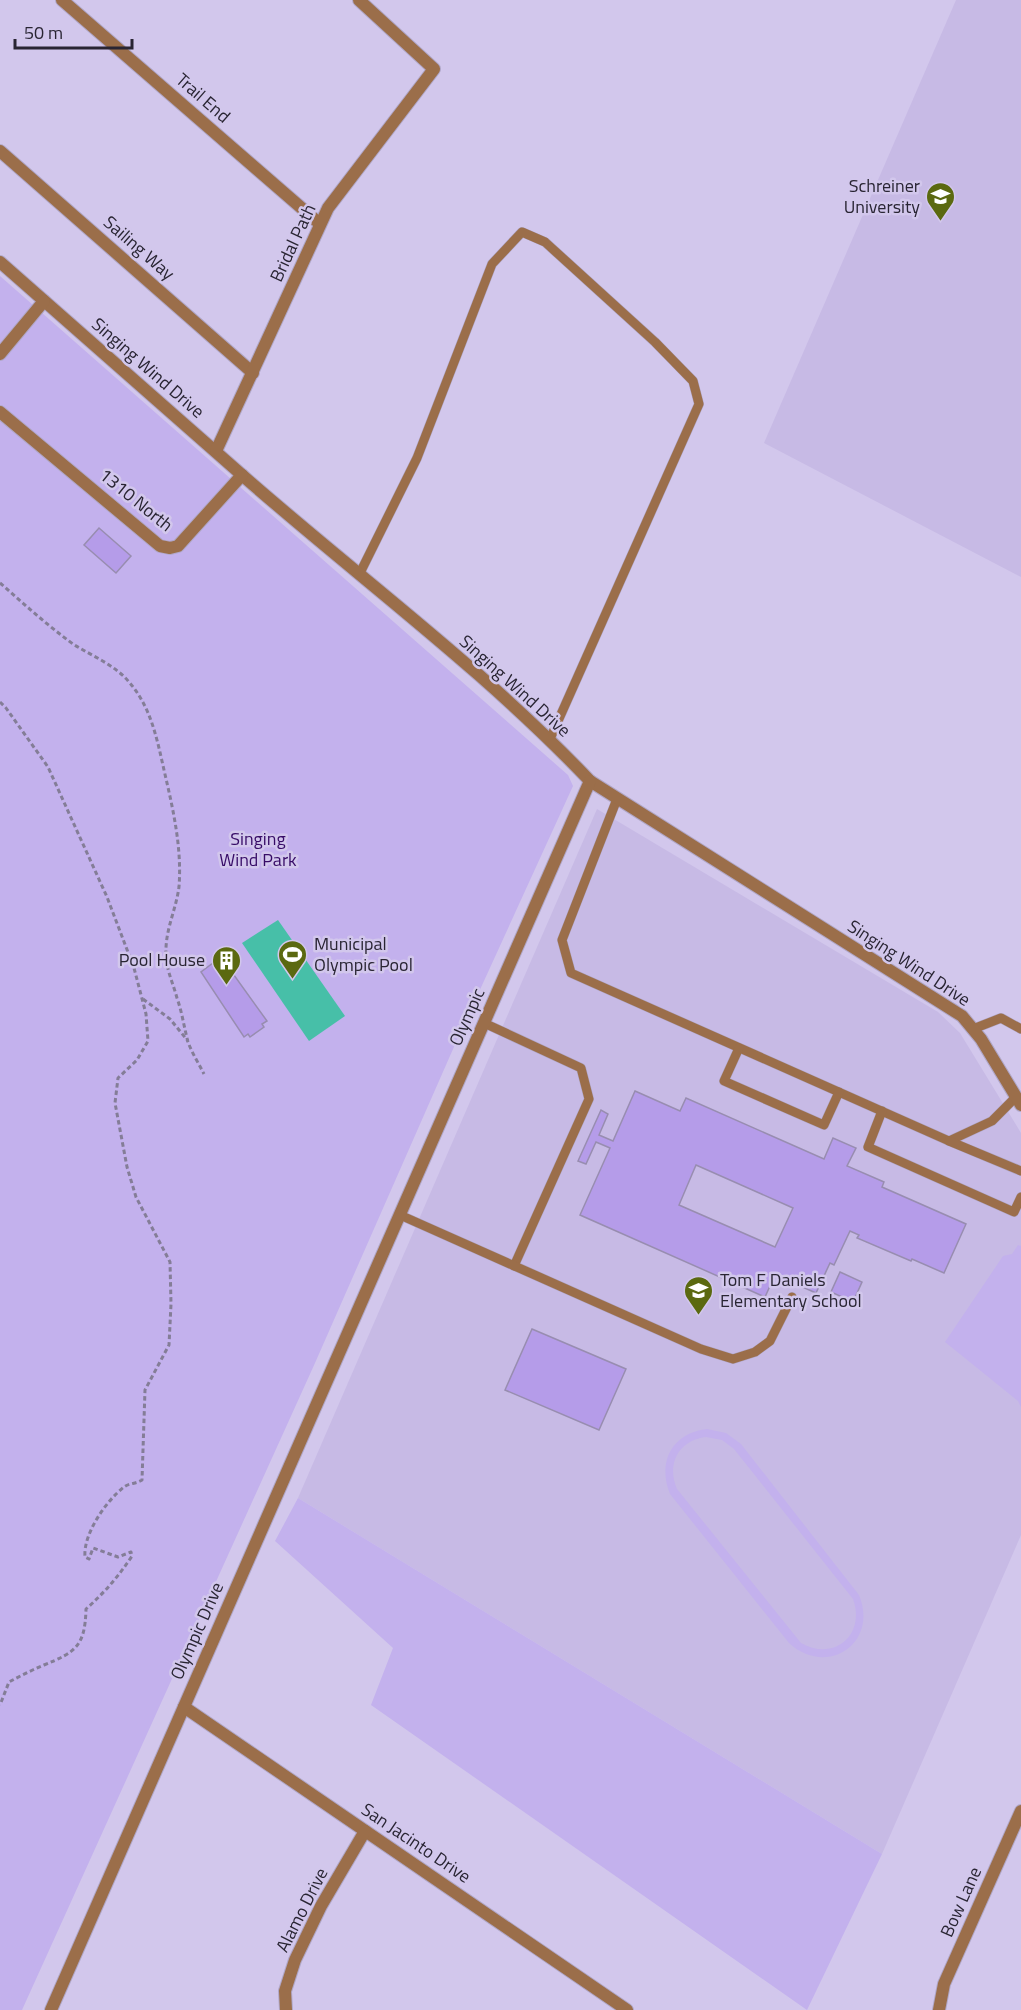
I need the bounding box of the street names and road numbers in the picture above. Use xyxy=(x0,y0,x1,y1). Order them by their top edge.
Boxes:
street label: Trail End xyxy=(170,66,236,129)
street label: Bridal Path xyxy=(263,199,322,286)
street label: Sailing Way xyxy=(98,209,181,287)
street label: Singing Wind Drive xyxy=(86,311,211,424)
street label: 1310 North xyxy=(94,461,179,538)
street label: Singing Wind Drive xyxy=(454,628,577,743)
street label: Singing Wind Drive xyxy=(842,913,976,1013)
street label: Olympic xyxy=(442,983,491,1050)
street label: Olympic Drive xyxy=(163,1578,230,1684)
street label: San Jacinto Drive xyxy=(356,1796,477,1889)
street label: Bow Lane xyxy=(933,1862,988,1941)
street label: Alamo Drive xyxy=(269,1863,334,1957)

